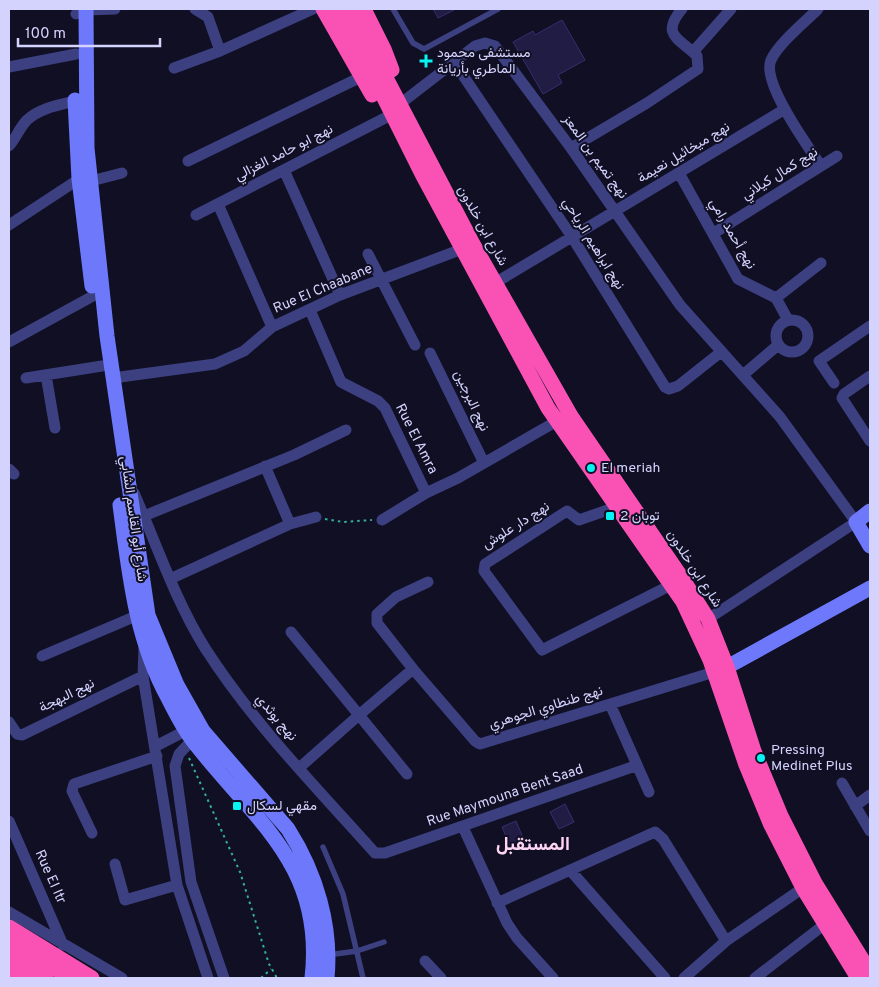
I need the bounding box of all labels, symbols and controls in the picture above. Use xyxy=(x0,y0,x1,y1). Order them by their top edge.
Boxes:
scale bar xyxy=(18,15,160,47)
text: 100 m xyxy=(25,25,66,44)
place label: مستشفى محمود الماطري بأريانة xyxy=(437,45,530,80)
marker: مستشفى محمود الماطري بأريانة xyxy=(419,54,433,68)
street label: نهج تميم بن المعز xyxy=(557,111,631,203)
street label: نهج ميخائيل نعيمة xyxy=(635,119,734,188)
street label: نهج ابو حامد الغزالي xyxy=(232,121,337,187)
street label: نهج كمال كيلاني xyxy=(739,144,822,206)
street label: شارع ابن خلدون xyxy=(452,183,511,270)
street label: نهج ابراهيم الرياحي xyxy=(556,195,628,294)
street label: نهج أحمد رامي xyxy=(703,195,759,274)
street label: Rue El Chaabane xyxy=(271,260,375,318)
street label: نهج البرجين xyxy=(449,368,493,435)
street label: Rue El Amra xyxy=(391,401,441,477)
street label: شارع أبو القاسم الشابي xyxy=(114,455,150,583)
place label: El meriah xyxy=(601,460,660,477)
marker: El meriah xyxy=(585,462,597,474)
street label: نهج دار علوش xyxy=(479,499,553,554)
place label: توبان 2 xyxy=(620,508,660,525)
marker: توبان 2 xyxy=(604,510,616,522)
street label: شارع ابن خلدون xyxy=(662,527,725,612)
street label: نهج البهجة xyxy=(36,675,98,718)
street label: نهج طنطاوي الجوهري xyxy=(487,683,606,735)
street label: نهج بوثدي xyxy=(250,691,300,746)
place label: Pressing Medinet Plus xyxy=(771,742,853,775)
marker: Pressing Medinet Plus xyxy=(755,752,767,764)
street label: Rue Maymouna Bent Saad xyxy=(425,761,585,831)
place label: مقهي لسكال xyxy=(247,798,317,817)
marker: مقهي لسكال xyxy=(231,800,243,812)
district label: المستقبل xyxy=(496,833,570,857)
street label: Rue El Itr xyxy=(31,847,70,907)

